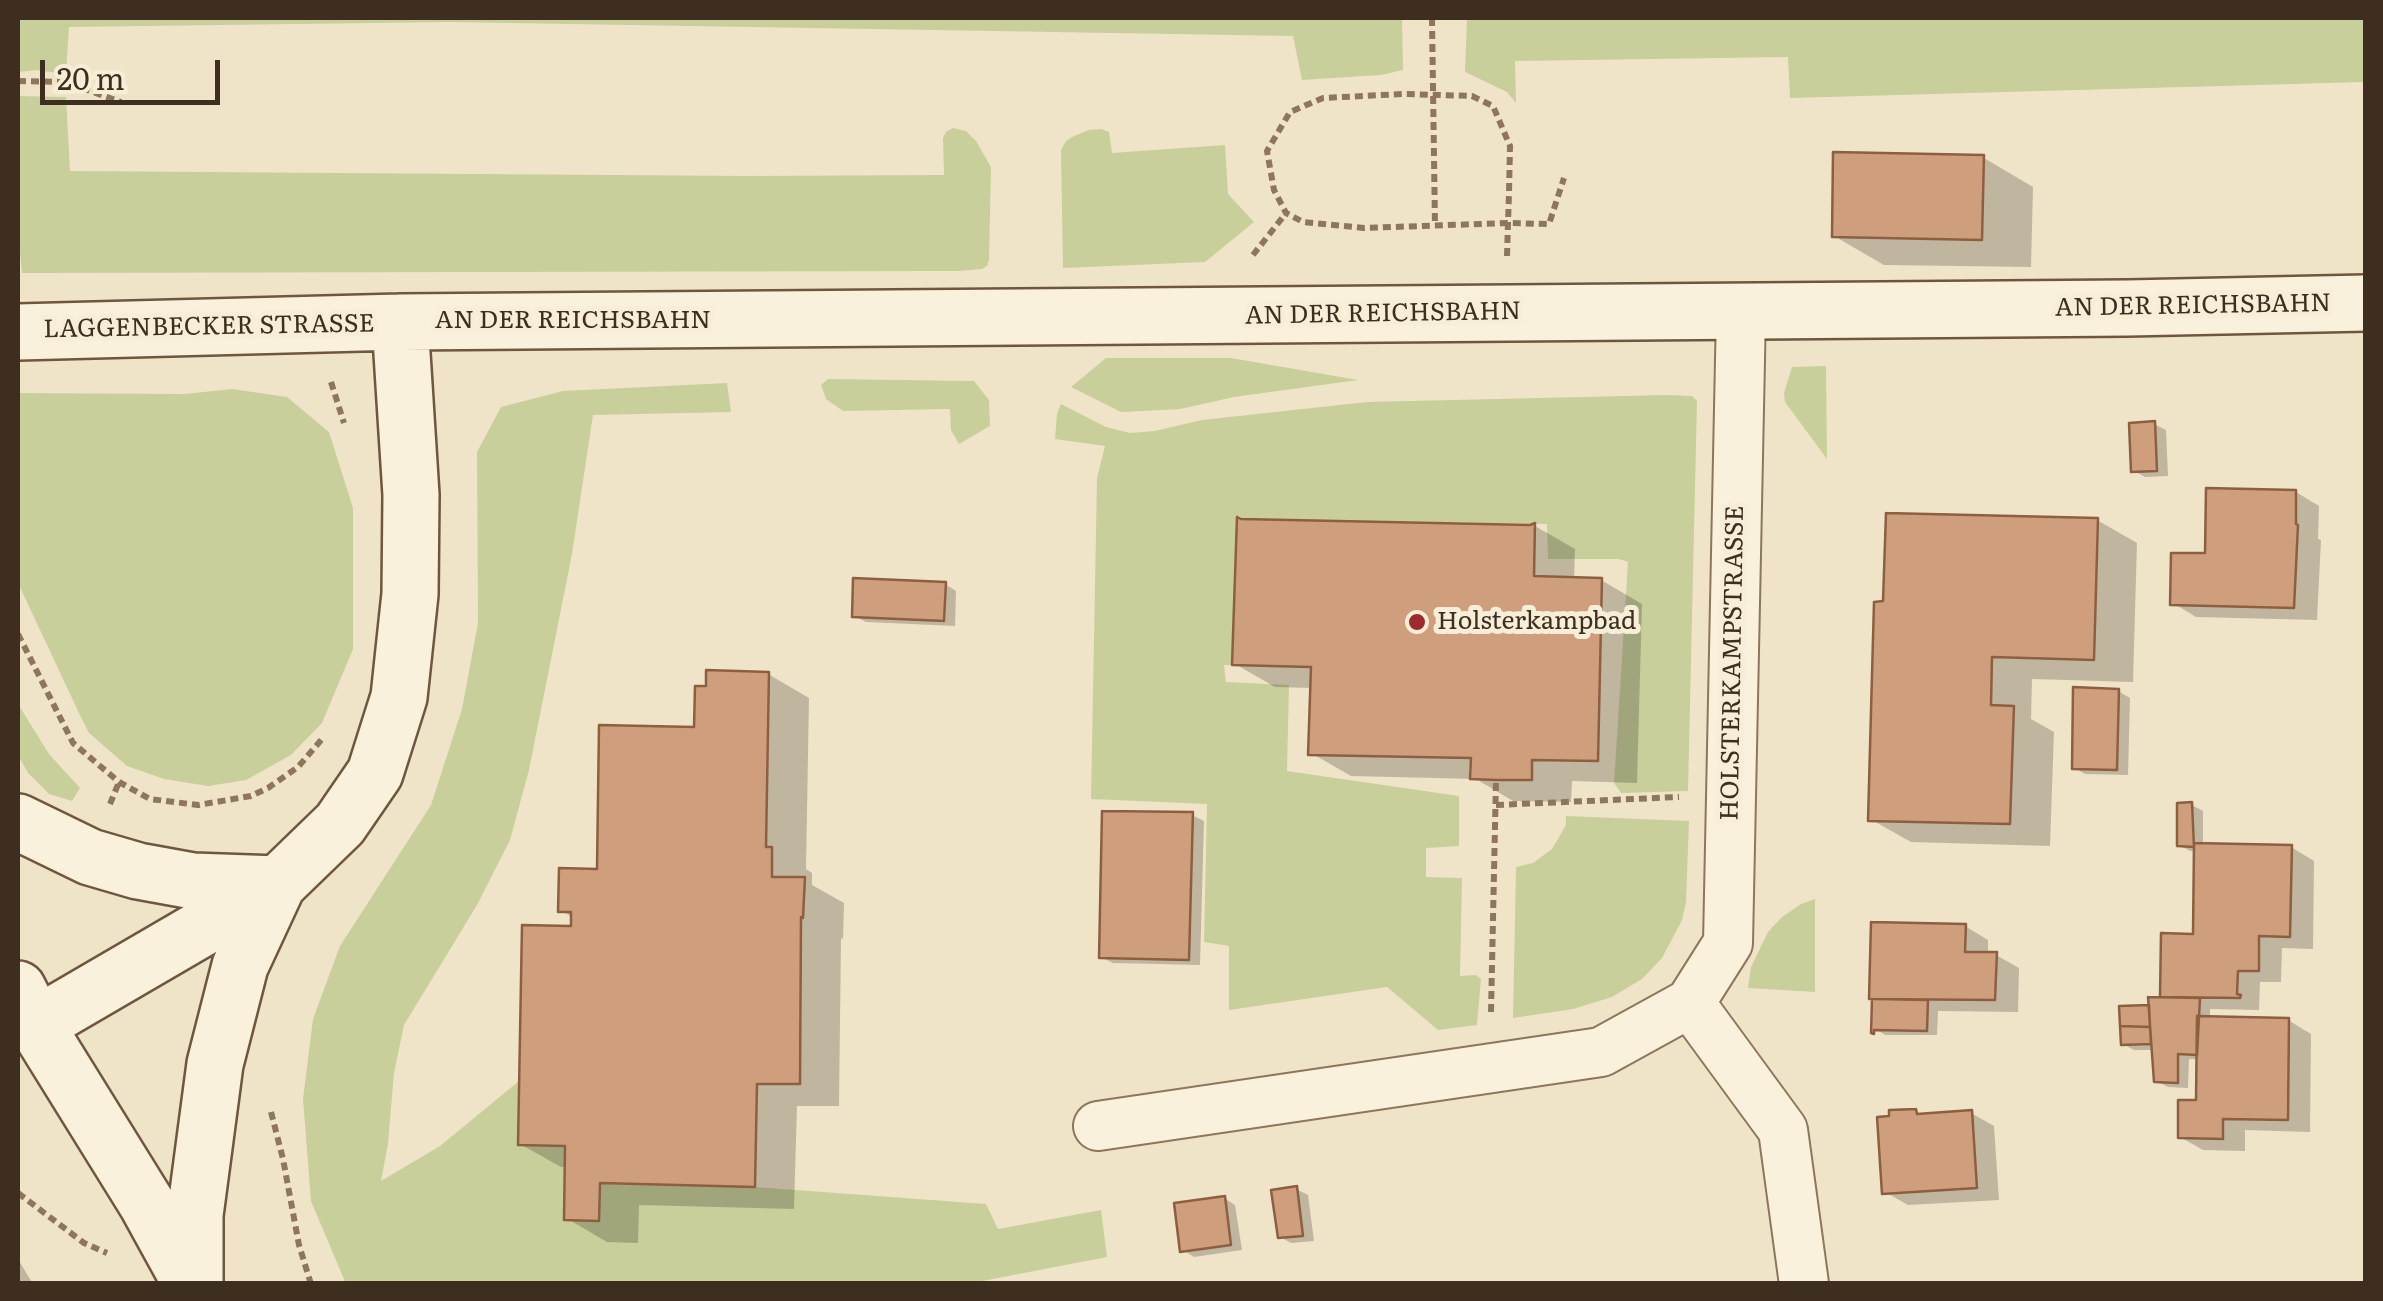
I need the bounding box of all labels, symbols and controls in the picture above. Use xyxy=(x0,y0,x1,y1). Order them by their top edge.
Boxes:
scale bar xyxy=(45,40,225,102)
text: 20 m xyxy=(57,55,125,99)
street label: AN DER REICHSBAHN xyxy=(2055,289,2331,323)
street label: AN DER REICHSBAHN xyxy=(1245,297,1521,331)
street label: AN DER REICHSBAHN xyxy=(435,306,711,336)
street label: LAGGENBECKER STRASSE xyxy=(43,309,375,345)
street label: HOLSTERKAMPSTRASSE xyxy=(1715,505,1751,821)
place label: Holsterkampbad xyxy=(1437,607,1636,637)
marker: Holsterkampbad xyxy=(1406,611,1428,633)

